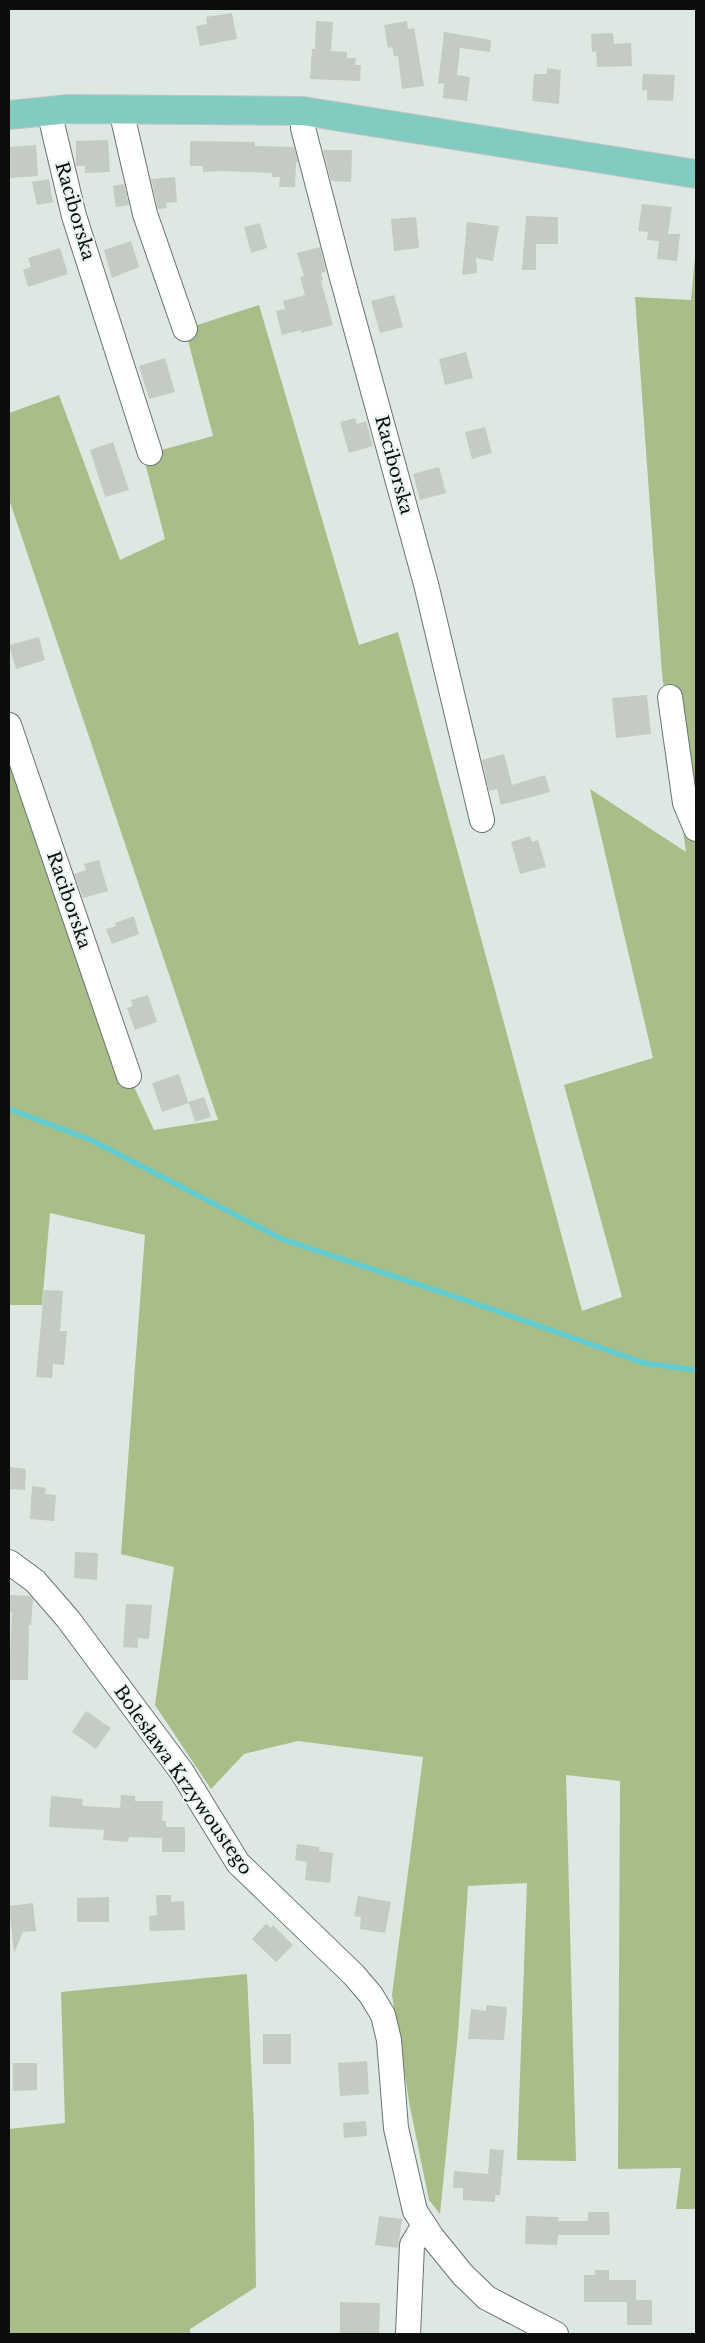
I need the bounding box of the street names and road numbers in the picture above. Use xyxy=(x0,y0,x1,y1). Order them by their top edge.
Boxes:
street label: Raciborska xyxy=(50,159,100,263)
street label: Raciborska xyxy=(370,413,418,517)
street label: Raciborska xyxy=(42,849,96,951)
street label: Bolesława Krzywoustego xyxy=(109,1681,257,1879)

